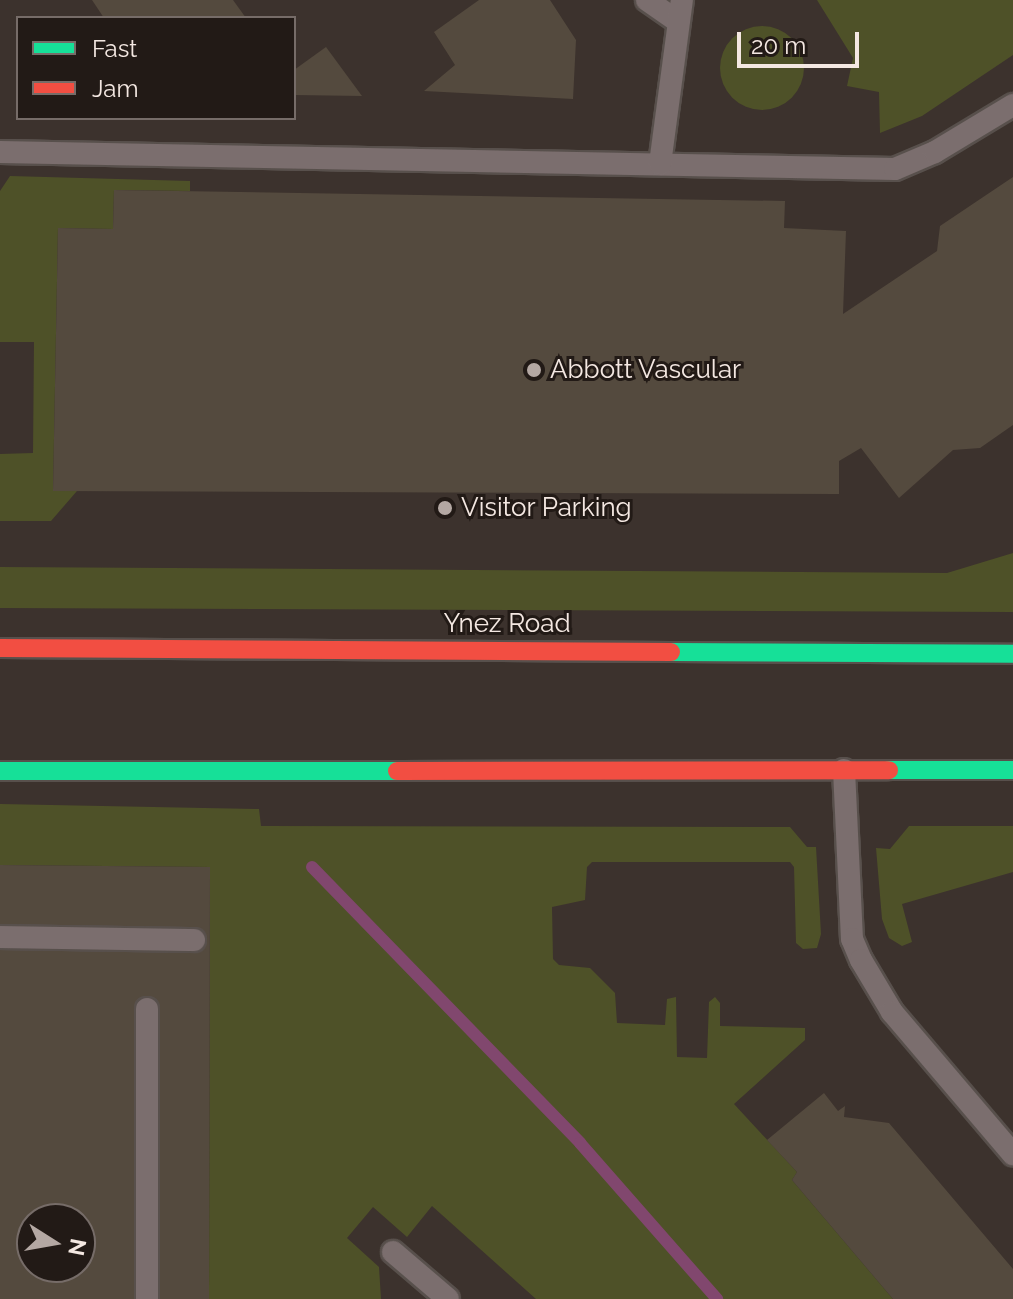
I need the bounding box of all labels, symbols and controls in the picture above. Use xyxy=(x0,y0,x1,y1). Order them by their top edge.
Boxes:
legend xyxy=(16,16,296,120)
scale bar xyxy=(741,16,863,66)
text: 20 m xyxy=(751,31,806,60)
text: Fast xyxy=(92,34,137,63)
text: Jam xyxy=(92,74,138,103)
place label: Abbott Vascular xyxy=(550,354,742,386)
marker: Abbott Vascular xyxy=(525,361,543,379)
place label: Visitor Parking xyxy=(461,492,632,524)
marker: Visitor Parking xyxy=(436,499,454,517)
street label: Ynez Road xyxy=(443,608,571,640)
north arrow xyxy=(16,1203,96,1283)
text: N xyxy=(63,1236,92,1258)

